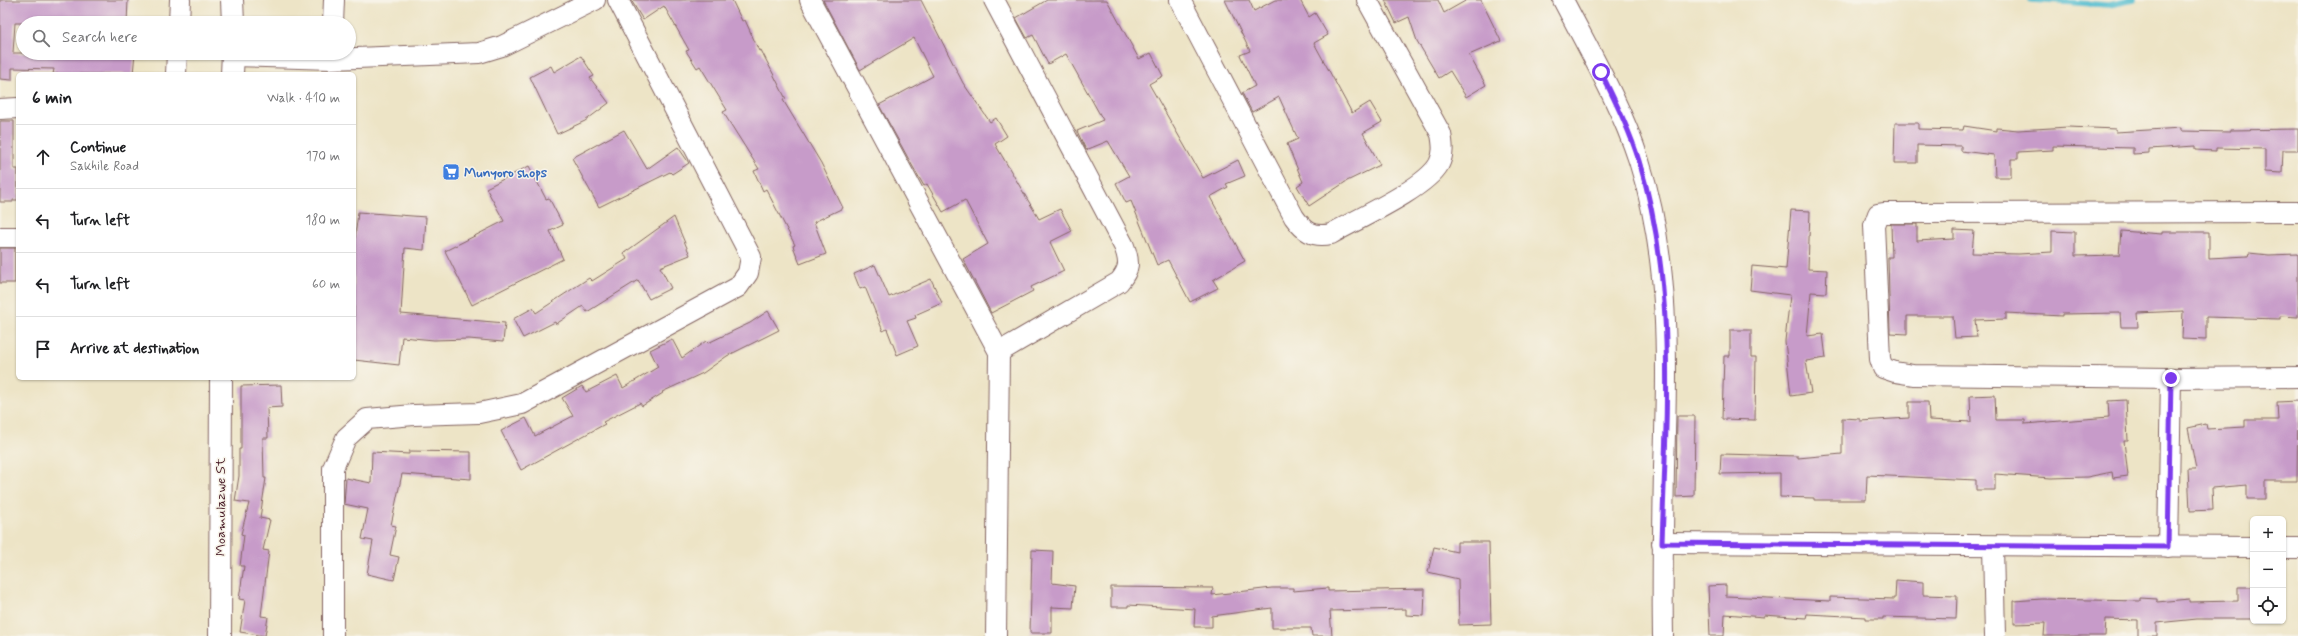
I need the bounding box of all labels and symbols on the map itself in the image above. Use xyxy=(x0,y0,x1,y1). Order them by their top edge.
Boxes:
route start xyxy=(1592,63,1610,81)
supermarket icon: Munyoro shops xyxy=(441,162,461,182)
place label: Munyoro shops xyxy=(464,164,548,182)
route end xyxy=(2162,369,2180,387)
street label: Moamulazwe St xyxy=(212,457,230,556)

